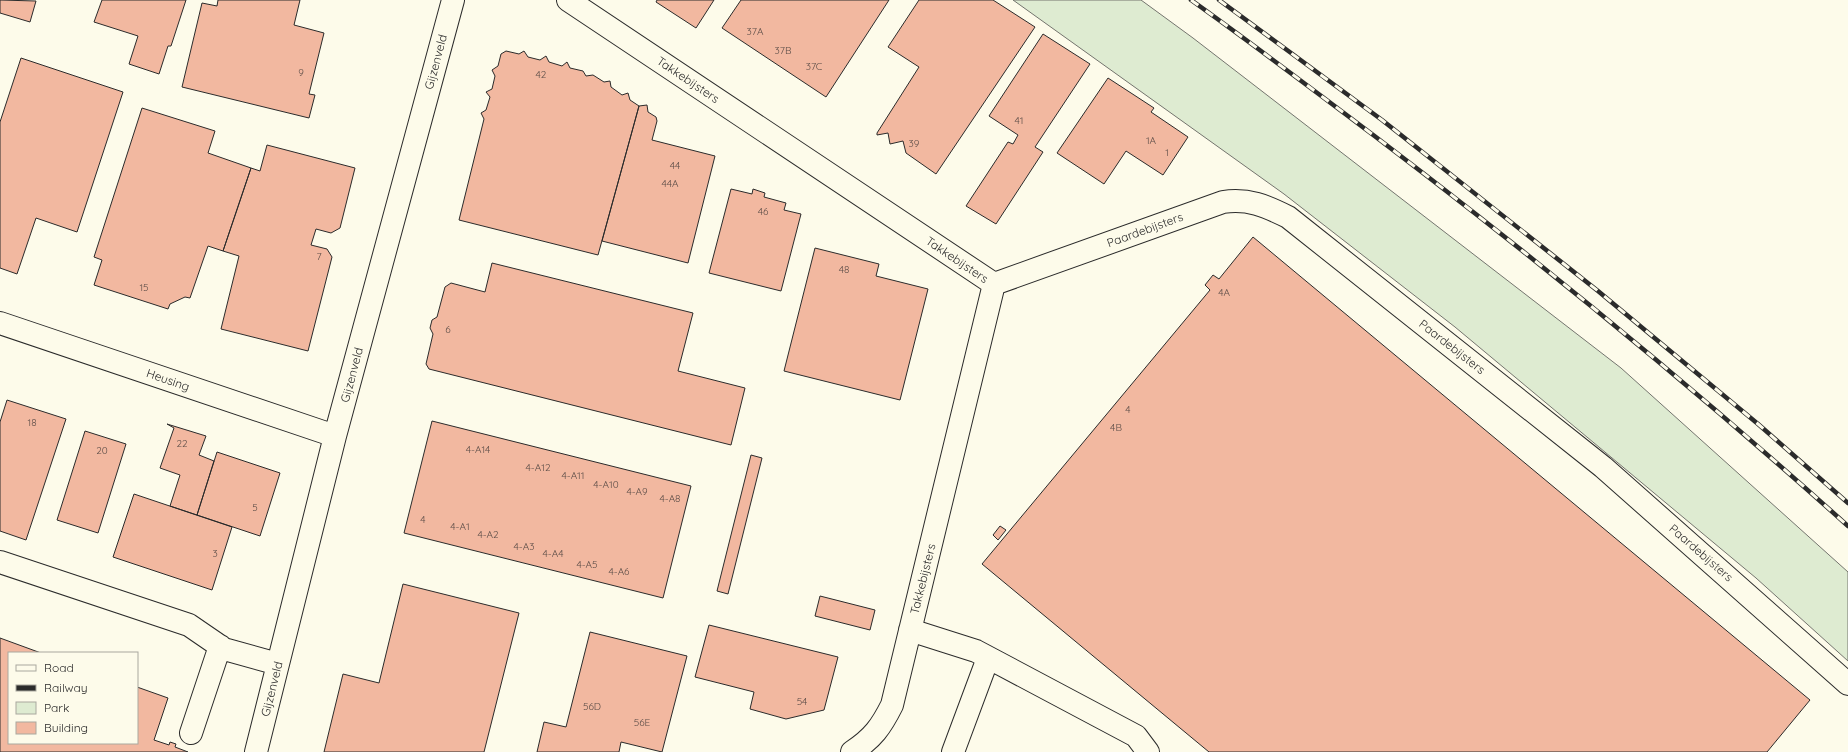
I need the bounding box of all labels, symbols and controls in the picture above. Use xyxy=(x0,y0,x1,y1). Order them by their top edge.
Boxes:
house number: 37A xyxy=(747,25,764,38)
street label: Gijzenveld xyxy=(421,33,450,91)
house number: 37B xyxy=(775,44,792,57)
street label: Takkebijsters xyxy=(654,53,723,106)
house number: 37C xyxy=(806,60,823,73)
house number: 9 xyxy=(298,66,304,79)
house number: 42 xyxy=(536,68,547,81)
house number: 41 xyxy=(1015,114,1023,127)
house number: 1A xyxy=(1146,134,1157,147)
house number: 39 xyxy=(909,137,920,150)
house number: 1 xyxy=(1165,146,1169,159)
house number: 44 xyxy=(670,159,680,172)
house number: 44A xyxy=(661,177,679,190)
house number: 46 xyxy=(758,205,769,218)
street label: Paardebijsters xyxy=(1105,209,1185,250)
street label: Takkebijsters xyxy=(923,233,992,286)
house number: 7 xyxy=(316,250,322,263)
house number: 48 xyxy=(839,263,849,276)
house number: 15 xyxy=(139,281,149,294)
house number: 4A xyxy=(1218,286,1230,299)
street label: Paardebijsters xyxy=(1416,316,1489,377)
house number: 6 xyxy=(445,323,451,336)
street label: Gijzenveld xyxy=(337,346,366,404)
street label: Heusing xyxy=(145,365,192,394)
house number: 4 xyxy=(1125,403,1131,416)
house number: 18 xyxy=(27,416,37,429)
house number: 4B xyxy=(1110,421,1122,434)
house number: 22 xyxy=(176,437,188,450)
house number: 4-A14 xyxy=(466,443,490,456)
house number: 20 xyxy=(96,444,108,457)
house number: 4-A12 xyxy=(526,461,551,474)
house number: 4-A11 xyxy=(561,469,585,482)
house number: 4-A10 xyxy=(593,478,619,491)
house number: 4-A9 xyxy=(626,485,648,498)
house number: 4-A8 xyxy=(659,492,681,505)
house number: 5 xyxy=(252,501,258,514)
house number: 4 xyxy=(420,513,426,526)
house number: 4-A1 xyxy=(450,520,470,533)
street label: Paardebijsters xyxy=(1666,521,1737,585)
house number: 4-A2 xyxy=(477,528,499,541)
house number: 4-A3 xyxy=(514,540,534,553)
street label: Takkebijsters xyxy=(906,542,939,616)
house number: 3 xyxy=(212,547,218,560)
house number: 4-A4 xyxy=(543,547,563,560)
house number: 4-A5 xyxy=(576,558,598,571)
house number: 4-A6 xyxy=(608,565,630,578)
legend xyxy=(8,652,138,744)
text: Road xyxy=(44,660,74,675)
street label: Gijzenveld xyxy=(257,660,286,718)
text: Railway xyxy=(44,680,88,695)
house number: 54 xyxy=(797,695,807,708)
text: Park xyxy=(44,700,69,715)
house number: 56D xyxy=(583,700,601,713)
house number: 56E xyxy=(634,716,651,729)
text: Building xyxy=(44,720,88,735)

